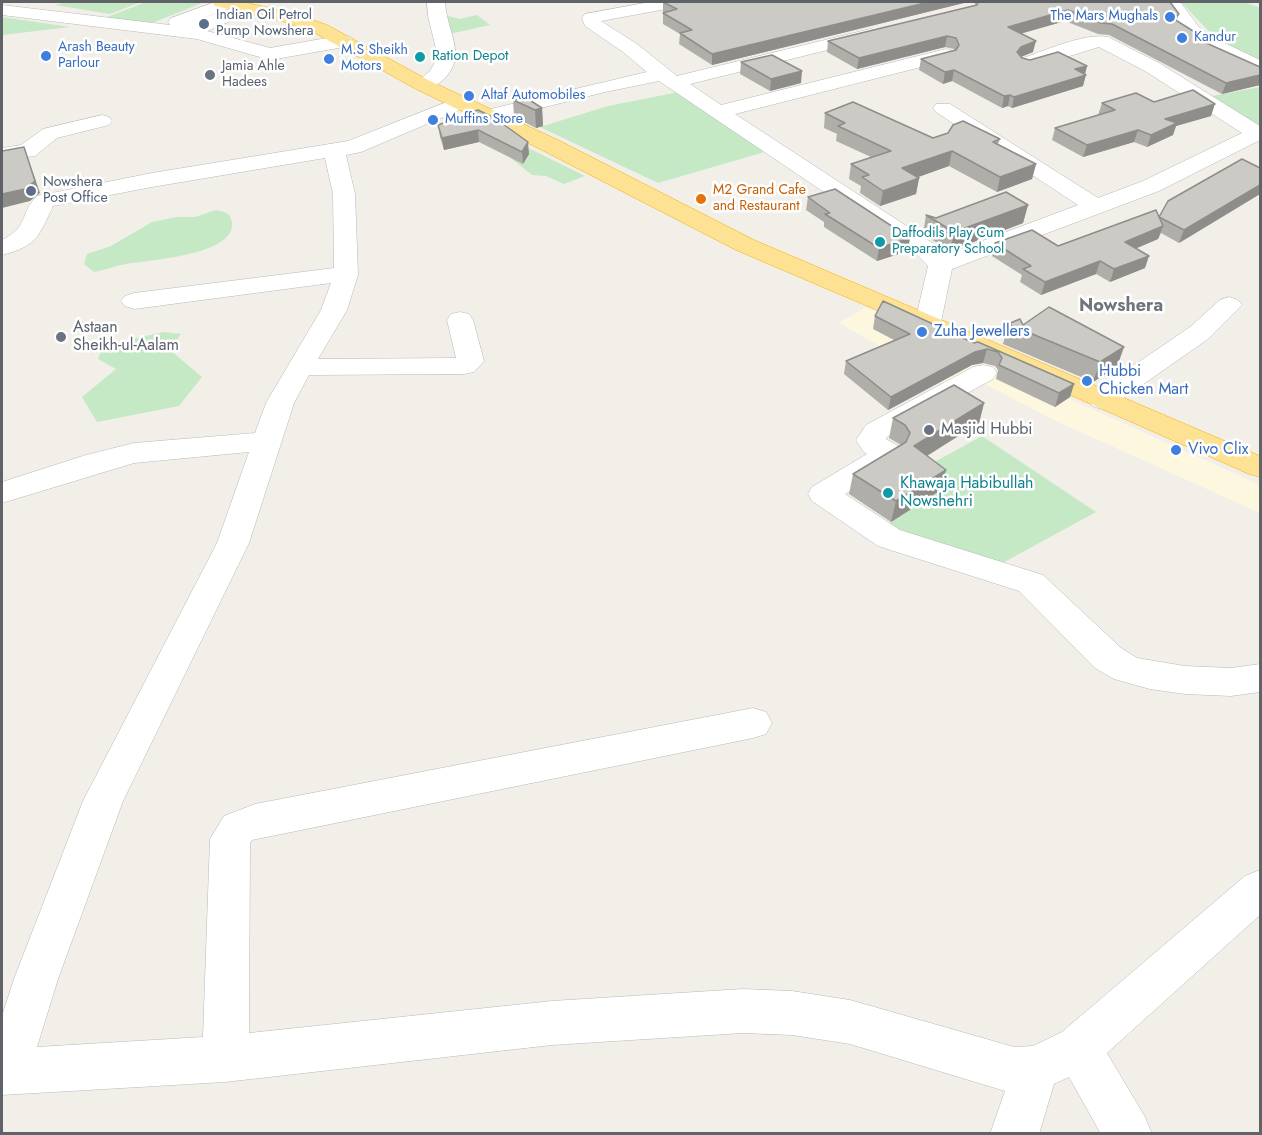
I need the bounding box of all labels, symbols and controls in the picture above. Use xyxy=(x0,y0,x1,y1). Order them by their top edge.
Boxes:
place label: Indian Oil Petrol Pump Nowshera xyxy=(216,8,313,40)
place label: The Mars Mughals xyxy=(1050,9,1158,25)
marker: The Mars Mughals xyxy=(1163,10,1177,24)
marker: Indian Oil Petrol Pump Nowshera xyxy=(197,17,211,31)
place label: Kandur xyxy=(1194,30,1236,46)
marker: Kandur xyxy=(1175,31,1189,45)
place label: Arash Beauty Parlour xyxy=(58,40,135,72)
place label: M.S Sheikh Motors xyxy=(341,43,408,76)
marker: Arash Beauty Parlour xyxy=(39,49,53,63)
place label: Ration Depot xyxy=(432,49,508,65)
marker: Ration Depot xyxy=(413,50,427,64)
marker: M.S Sheikh Motors xyxy=(322,52,336,66)
place label: Jamia Ahle Hadees xyxy=(222,59,285,92)
marker: Jamia Ahle Hadees xyxy=(203,68,217,82)
place label: Altaf Automobiles xyxy=(481,88,585,104)
marker: Altaf Automobiles xyxy=(462,89,476,103)
place label: Muffins Store xyxy=(445,112,523,128)
marker: Muffins Store xyxy=(426,113,440,127)
place label: Nowshera Post Office xyxy=(43,175,108,208)
place label: M2 Grand Cafe and Restaurant xyxy=(713,183,806,216)
marker: Nowshera Post Office xyxy=(24,184,38,198)
marker: M2 Grand Cafe and Restaurant xyxy=(694,192,708,206)
place label: Daffodils Play Cum Preparatory School xyxy=(892,226,1004,258)
marker: Daffodils Play Cum Preparatory School xyxy=(873,235,887,249)
district label: Nowshera xyxy=(1079,296,1163,318)
place label: Astaan Sheikh-ul-Aalam xyxy=(73,318,179,356)
place label: Zuha Jewellers xyxy=(934,322,1030,342)
marker: Zuha Jewellers xyxy=(915,325,929,339)
marker: Astaan Sheikh-ul-Aalam xyxy=(54,330,68,344)
place label: Hubbi Chicken Mart xyxy=(1099,362,1188,400)
marker: Hubbi Chicken Mart xyxy=(1080,374,1094,388)
place label: Masjid Hubbi xyxy=(941,420,1032,440)
marker: Masjid Hubbi xyxy=(922,423,936,437)
place label: Vivo Clix xyxy=(1188,440,1249,460)
marker: Vivo Clix xyxy=(1169,443,1183,457)
place label: Khawaja Habibullah Nowshehri xyxy=(900,474,1034,512)
marker: Khawaja Habibullah Nowshehri xyxy=(881,486,895,500)

